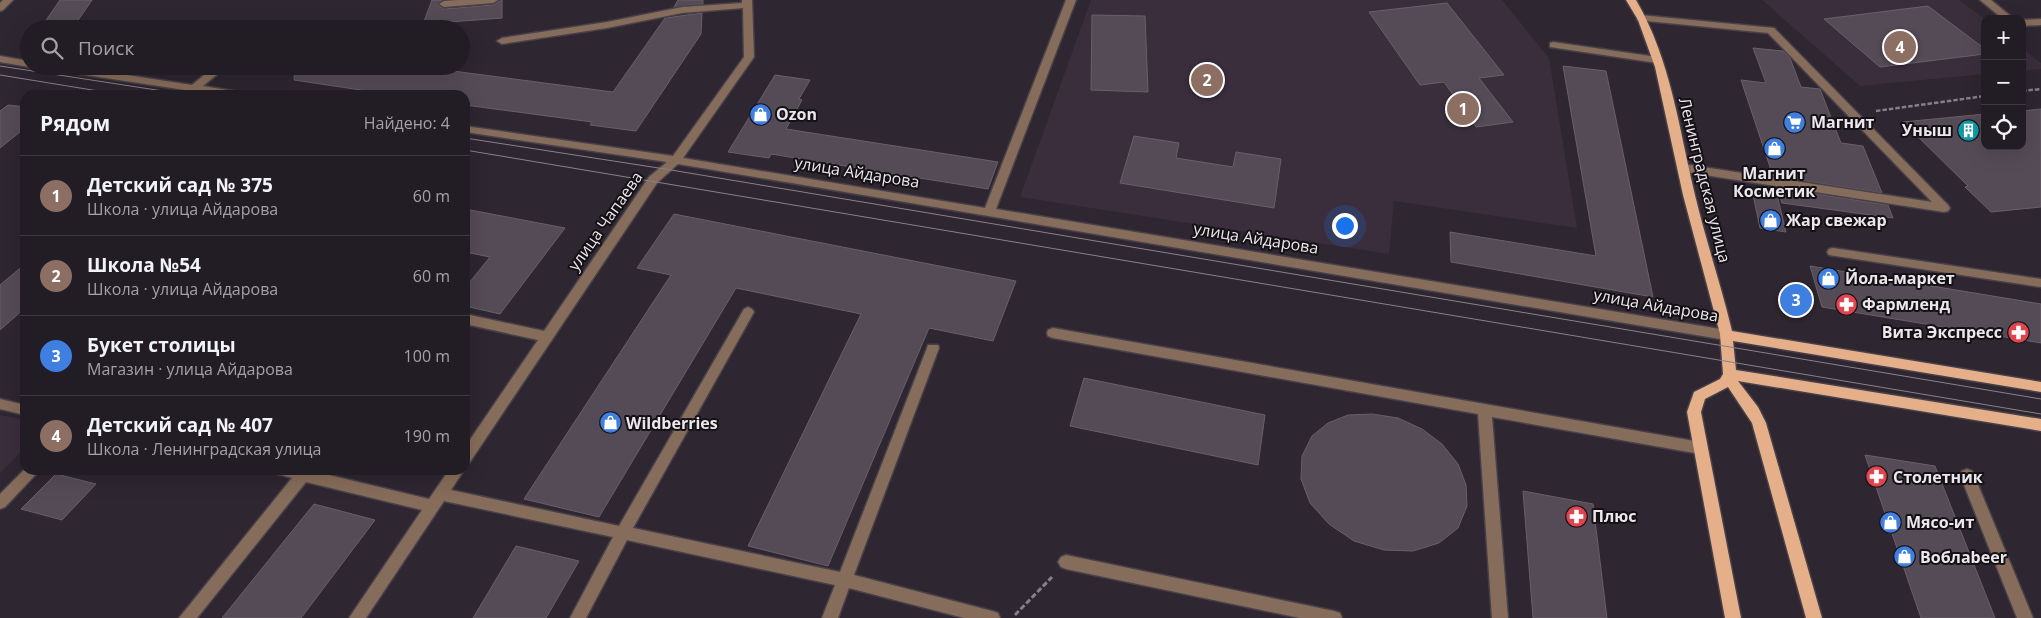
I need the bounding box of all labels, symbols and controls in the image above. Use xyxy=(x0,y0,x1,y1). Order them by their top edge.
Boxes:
map controls xyxy=(1981,15,2026,150)
button: + xyxy=(1981,15,2026,60)
search box xyxy=(20,20,470,75)
pin: 4 xyxy=(1884,28,1916,66)
icon: search xyxy=(38,34,66,62)
text: Поиск xyxy=(78,35,134,61)
button: − xyxy=(1981,60,2026,105)
pin: 2 xyxy=(1191,61,1223,99)
pin: 1 xyxy=(1447,90,1479,128)
street label: Ленинградская улица xyxy=(1674,95,1736,265)
shop icon: Ozon xyxy=(748,102,772,126)
place label: Ozon xyxy=(776,103,817,125)
button: locate xyxy=(1981,105,2026,150)
text: Рядом xyxy=(40,109,110,137)
supermarket icon: Магнит xyxy=(1783,110,1807,134)
place label: Магнит xyxy=(1811,111,1875,133)
text: Найдено: 4 xyxy=(364,112,450,134)
building icon: Уныш xyxy=(1956,118,1980,142)
place label: Уныш xyxy=(1902,119,1952,141)
shop icon: Магнит Косметик xyxy=(1762,137,1786,161)
street label: улица Айдарова xyxy=(793,151,921,193)
place label: Магнит Косметик xyxy=(1733,162,1815,202)
street label: улица Чапаева xyxy=(563,167,647,275)
text: Детский сад № 375 xyxy=(87,172,273,198)
text: 1 xyxy=(51,185,61,207)
text: 60 m xyxy=(413,185,450,207)
text: Школа · улица Айдарова xyxy=(87,198,278,220)
shop icon: Жар свежар xyxy=(1758,208,1782,232)
place label: Жар свежар xyxy=(1786,209,1887,231)
your location xyxy=(1332,213,1358,239)
street label: улица Айдарова xyxy=(1192,217,1320,259)
text: Школа №54 xyxy=(87,252,201,278)
text: 2 xyxy=(51,265,61,287)
text: 60 m xyxy=(413,265,450,287)
shop icon: Йола-маркет xyxy=(1817,266,1841,290)
place label: Йола-маркет xyxy=(1845,267,1955,289)
text: Школа · улица Айдарова xyxy=(87,278,278,300)
pin: 3 xyxy=(1780,281,1812,319)
street label: улица Айдарова xyxy=(1592,283,1720,327)
pharmacy icon: Фармленд xyxy=(1834,292,1858,316)
place label: Фармленд xyxy=(1862,293,1950,315)
pharmacy icon: Вита Экспресс xyxy=(2006,320,2030,344)
place label: Вита Экспресс xyxy=(1882,321,2002,343)
text: Букет столицы xyxy=(87,332,236,358)
text: 3 xyxy=(51,345,61,367)
text: 100 m xyxy=(404,345,450,367)
text: Магазин · улица Айдарова xyxy=(87,358,293,380)
shop icon: Wildberries xyxy=(598,411,622,435)
text: Детский сад № 407 xyxy=(87,412,273,438)
place label: Wildberries xyxy=(626,412,718,434)
text: 4 xyxy=(51,425,61,447)
text: 190 m xyxy=(404,425,450,447)
text: Школа · Ленинградская улица xyxy=(87,438,321,460)
pharmacy icon: Столетник xyxy=(1865,465,1889,489)
place label: Столетник xyxy=(1893,466,1983,488)
pharmacy icon: Плюс xyxy=(1564,504,1588,528)
place label: Плюс xyxy=(1592,505,1637,527)
shop icon: Мясо-ит xyxy=(1878,510,1902,534)
place label: Мясо-ит xyxy=(1906,511,1974,533)
shop icon: Воблаbeer xyxy=(1892,545,1916,569)
place label: Воблаbeer xyxy=(1920,546,2007,568)

